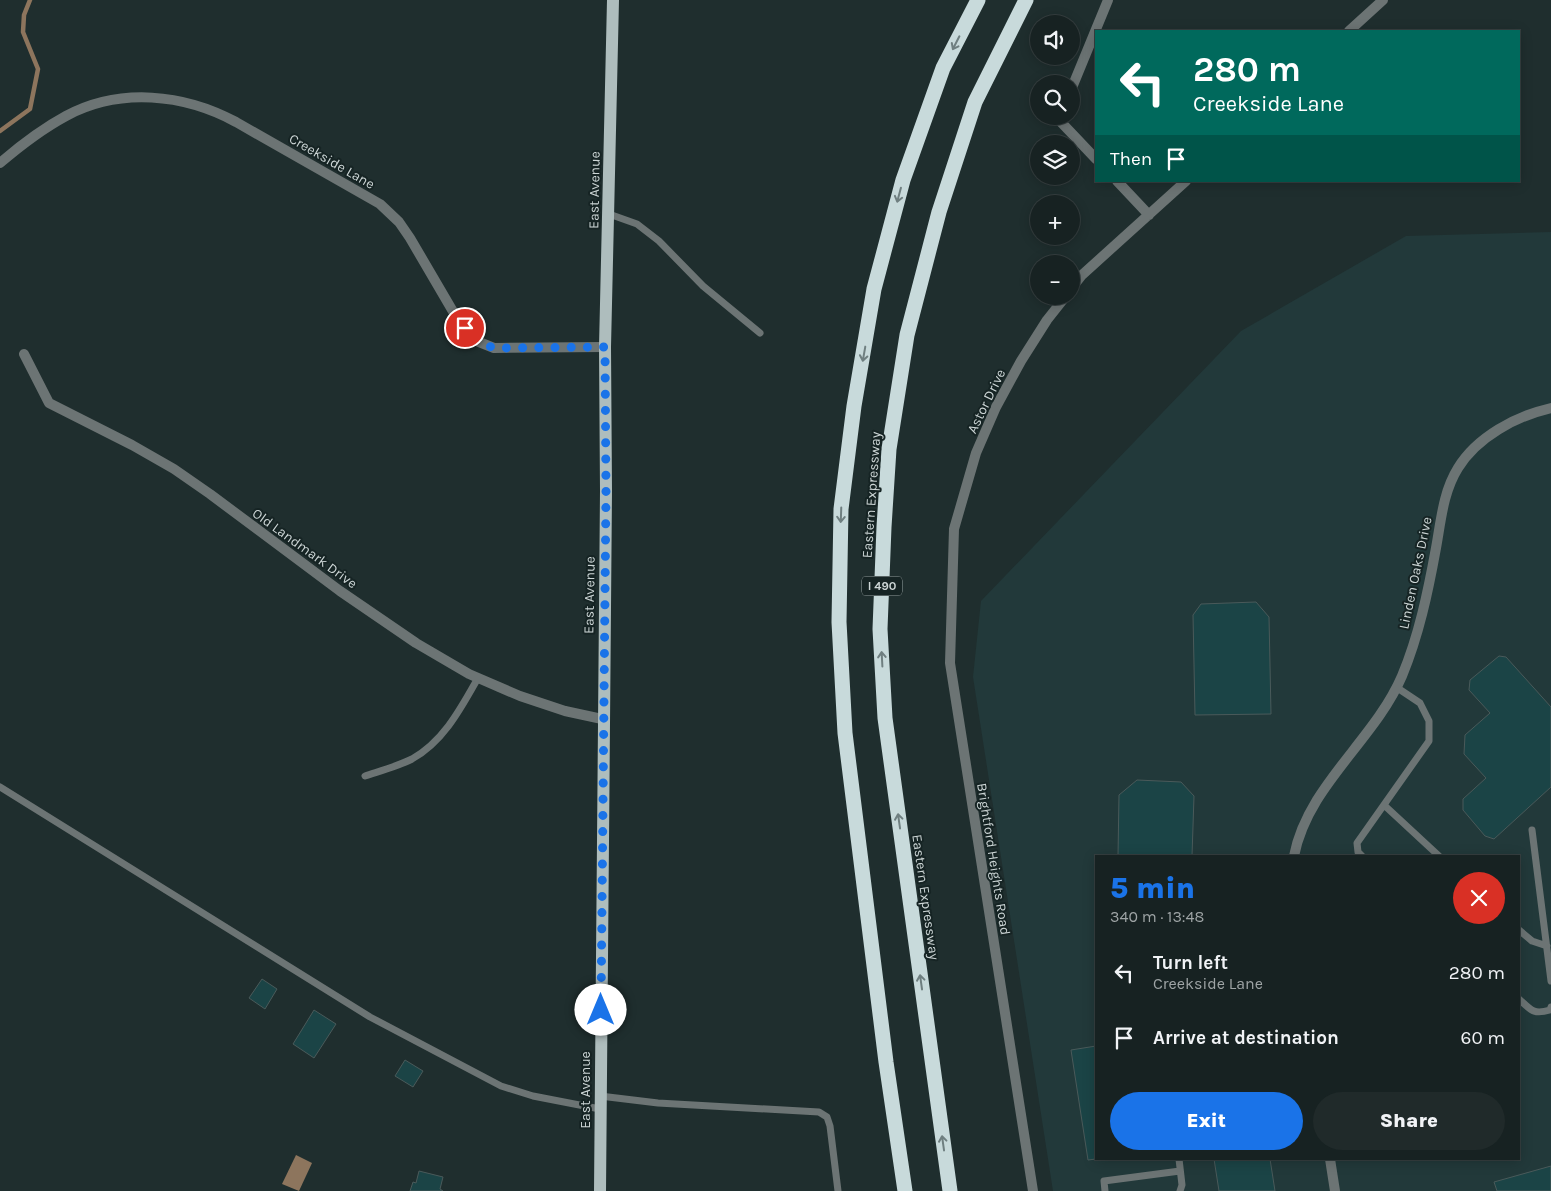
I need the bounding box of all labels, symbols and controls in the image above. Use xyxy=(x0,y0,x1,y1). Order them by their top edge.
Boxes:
map controls xyxy=(1030,15,1080,305)
button: sound xyxy=(1030,15,1080,65)
one-way arrow xyxy=(951,36,961,51)
text: 280 m xyxy=(1193,49,1301,90)
icon: left xyxy=(1110,50,1175,115)
button: search xyxy=(1030,75,1080,125)
text: Creekside Lane xyxy=(1193,91,1344,117)
street label: Creekside Lane xyxy=(286,130,378,193)
button: layers xyxy=(1030,135,1080,185)
icon: arrive xyxy=(1162,145,1190,173)
text: Then xyxy=(1110,148,1152,170)
street label: East Avenue xyxy=(585,151,604,229)
one-way arrow xyxy=(894,187,903,203)
button: + xyxy=(1030,195,1080,245)
button: − xyxy=(1030,255,1080,305)
pin xyxy=(444,307,486,349)
icon: arrive xyxy=(451,314,479,342)
one-way arrow xyxy=(858,345,868,361)
street label: Astor Drive xyxy=(964,366,1009,436)
street label: Eastern Expressway xyxy=(859,431,884,559)
street label: Old Landmark Drive xyxy=(249,505,360,592)
one-way arrow xyxy=(837,506,846,522)
street label: Linden Oaks Drive xyxy=(1395,515,1436,631)
street label: East Avenue xyxy=(580,556,599,634)
road number: I 490 xyxy=(862,576,902,596)
one-way arrow xyxy=(877,652,887,668)
street label: Brightford Heights Road xyxy=(973,782,1014,936)
one-way arrow xyxy=(894,813,904,829)
street label: Eastern Expressway xyxy=(908,833,943,961)
text: 5 min xyxy=(1110,870,1195,906)
button: close xyxy=(1453,872,1505,924)
text: 340 m · 13:48 xyxy=(1110,907,1204,926)
text: Turn left xyxy=(1153,952,1228,974)
icon: left xyxy=(1110,959,1138,987)
text: 280 m xyxy=(1449,962,1505,984)
one-way arrow xyxy=(915,974,925,990)
text: Creekside Lane xyxy=(1153,974,1263,993)
position arrow xyxy=(574,983,626,1035)
icon: arrive xyxy=(1110,1024,1138,1052)
text: Arrive at destination xyxy=(1153,1027,1339,1049)
text: 60 m xyxy=(1461,1027,1505,1049)
street label: East Avenue xyxy=(577,1051,594,1129)
button: Exit xyxy=(1110,1092,1303,1150)
button: Share xyxy=(1313,1092,1505,1150)
one-way arrow xyxy=(938,1135,948,1151)

